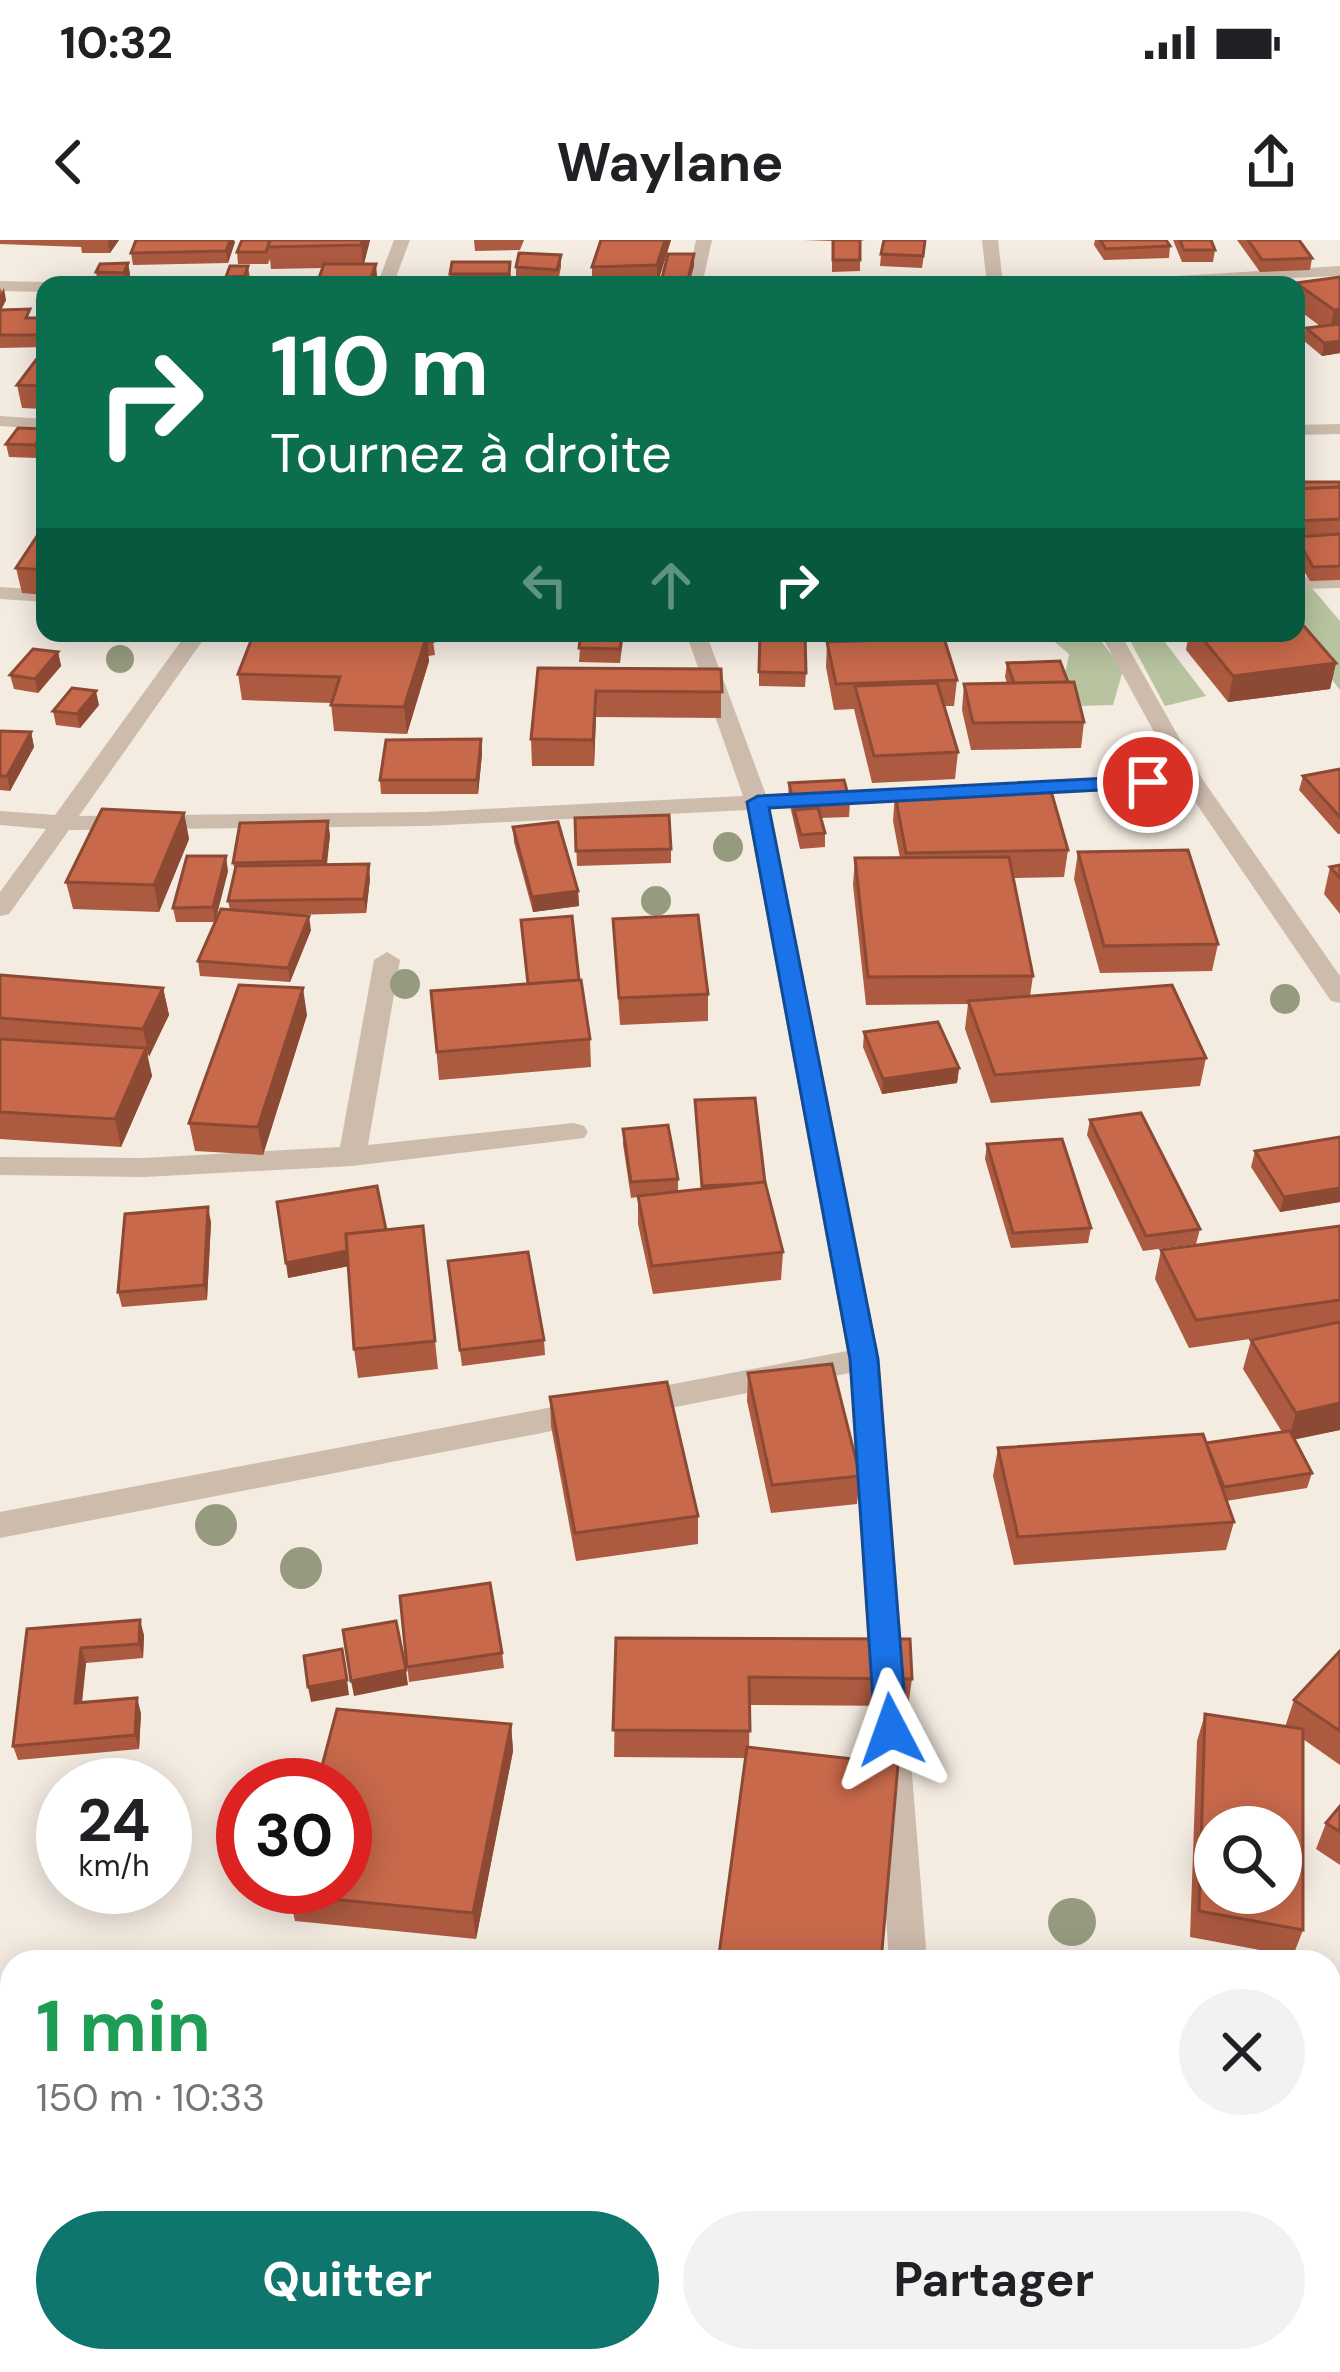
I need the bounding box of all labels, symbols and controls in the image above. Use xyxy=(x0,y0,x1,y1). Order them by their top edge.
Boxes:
text: 10:32 xyxy=(60,13,173,72)
text: Waylane xyxy=(557,127,783,198)
icon: back xyxy=(36,129,102,195)
icon: share xyxy=(1238,129,1304,195)
text: 110 m xyxy=(270,312,489,421)
icon: right xyxy=(72,324,228,480)
text: Tournez à droite xyxy=(270,418,672,489)
icon: left xyxy=(512,552,578,618)
icon: ahead xyxy=(638,552,704,618)
icon: right xyxy=(764,552,830,618)
pin xyxy=(1097,731,1199,833)
icon: arrive xyxy=(1115,749,1181,815)
position arrow xyxy=(828,1667,954,1793)
speed limit sign: 30 xyxy=(216,1758,372,1914)
text: 24 xyxy=(77,1781,151,1860)
map controls xyxy=(1194,1806,1302,1914)
button: search xyxy=(1194,1806,1302,1914)
text: km/h xyxy=(79,1846,149,1885)
text: 1 min xyxy=(36,1980,211,2073)
button: close xyxy=(1179,1989,1305,2115)
text: 150 m · 10:33 xyxy=(36,2072,265,2123)
button: Quitter xyxy=(36,2211,659,2349)
button: Partager xyxy=(683,2211,1305,2349)

